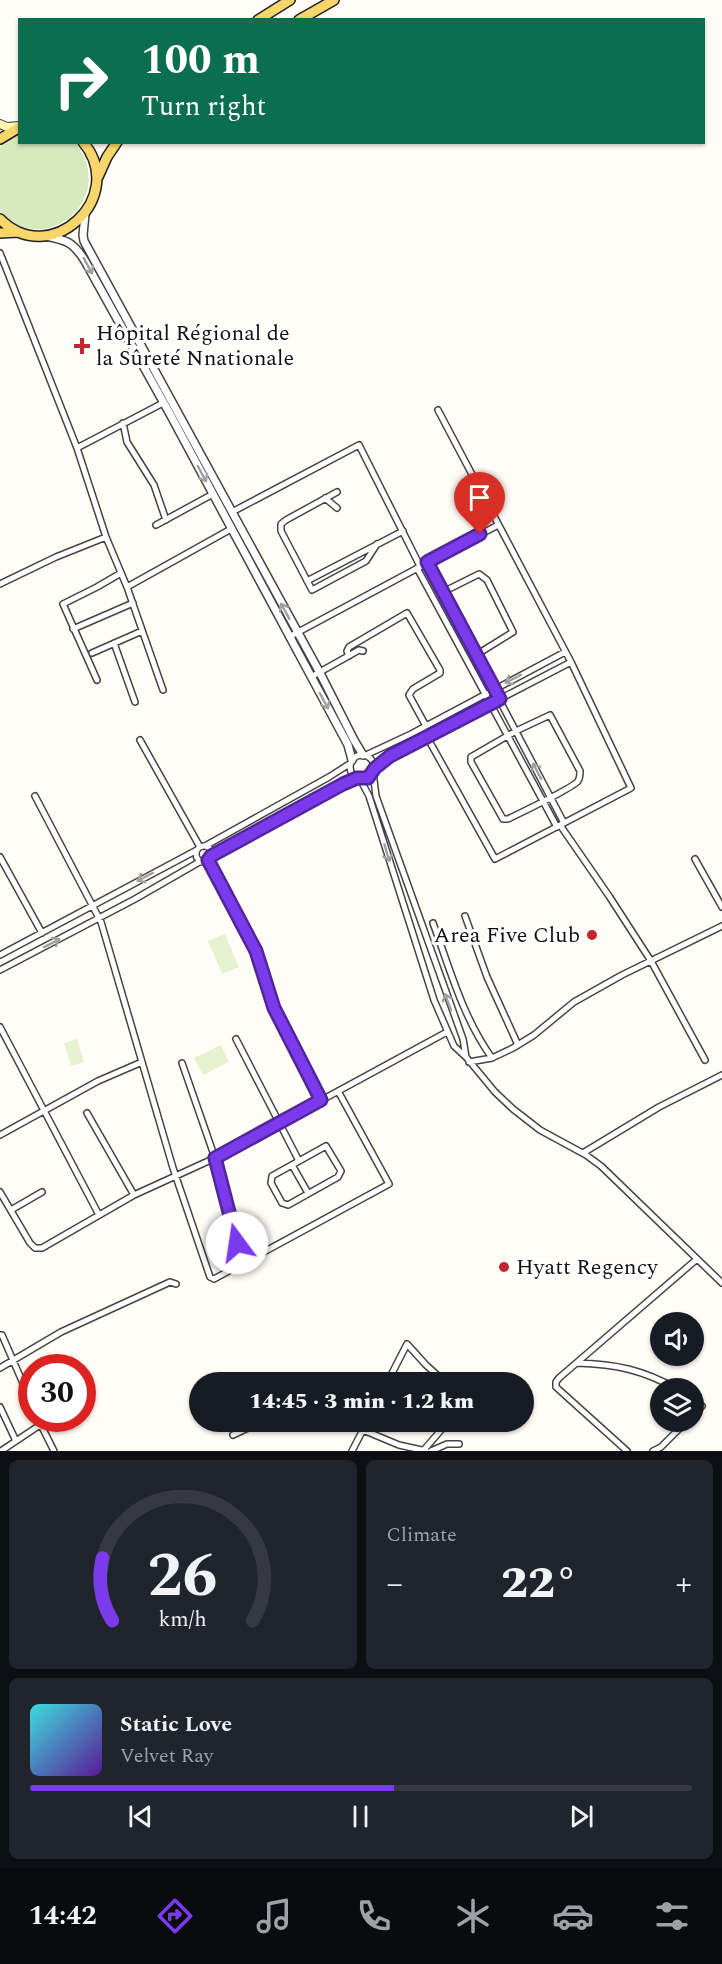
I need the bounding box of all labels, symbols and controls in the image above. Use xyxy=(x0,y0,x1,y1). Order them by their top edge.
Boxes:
text: 100 m xyxy=(141,29,260,92)
icon: right xyxy=(42,42,120,120)
text: Turn right xyxy=(141,86,266,128)
one-way arrow xyxy=(83,257,94,275)
place label: Hôpital Régional de la Sûreté Nnationale xyxy=(96,317,294,375)
marker: Hôpital Régional de la Sûreté Nnationale xyxy=(73,337,91,355)
one-way arrow xyxy=(196,465,208,482)
pin xyxy=(454,472,505,534)
icon: arrive xyxy=(463,481,496,514)
one-way arrow xyxy=(279,603,290,621)
one-way arrow xyxy=(505,674,523,685)
one-way arrow xyxy=(319,692,330,710)
one-way arrow xyxy=(531,763,543,780)
one-way arrow xyxy=(382,843,393,862)
one-way arrow xyxy=(137,871,154,883)
place label: Area Five Club xyxy=(434,919,580,952)
marker: Area Five Club xyxy=(585,928,599,942)
one-way arrow xyxy=(43,937,60,949)
one-way arrow xyxy=(442,993,453,1011)
position arrow xyxy=(205,1211,269,1275)
place label: Hyatt Regency xyxy=(516,1251,659,1284)
marker: Hyatt Regency xyxy=(497,1260,511,1274)
map controls xyxy=(650,1312,704,1432)
button: sound xyxy=(650,1312,704,1366)
speed limit sign: 30 xyxy=(18,1354,96,1432)
button: layers xyxy=(650,1378,704,1432)
text: 14:45 · 3 min · 1.2 km xyxy=(249,1385,474,1418)
text: Climate xyxy=(387,1520,457,1550)
text: 26 xyxy=(148,1529,218,1624)
text: 22° xyxy=(501,1549,578,1618)
text: − xyxy=(387,1559,403,1609)
text: + xyxy=(675,1559,692,1609)
text: km/h xyxy=(159,1604,207,1637)
text: Static Love xyxy=(120,1708,232,1741)
text: Velvet Ray xyxy=(120,1741,213,1771)
icon: previous xyxy=(124,1800,157,1833)
icon: pause xyxy=(344,1800,377,1833)
icon: next xyxy=(565,1800,598,1833)
text: 14:42 xyxy=(29,1895,97,1937)
icon: directions xyxy=(154,1895,196,1937)
icon: music xyxy=(253,1895,295,1937)
icon: phone xyxy=(353,1895,395,1937)
icon: climate xyxy=(452,1895,494,1937)
icon: car xyxy=(552,1895,594,1937)
icon: filters xyxy=(651,1895,693,1937)

